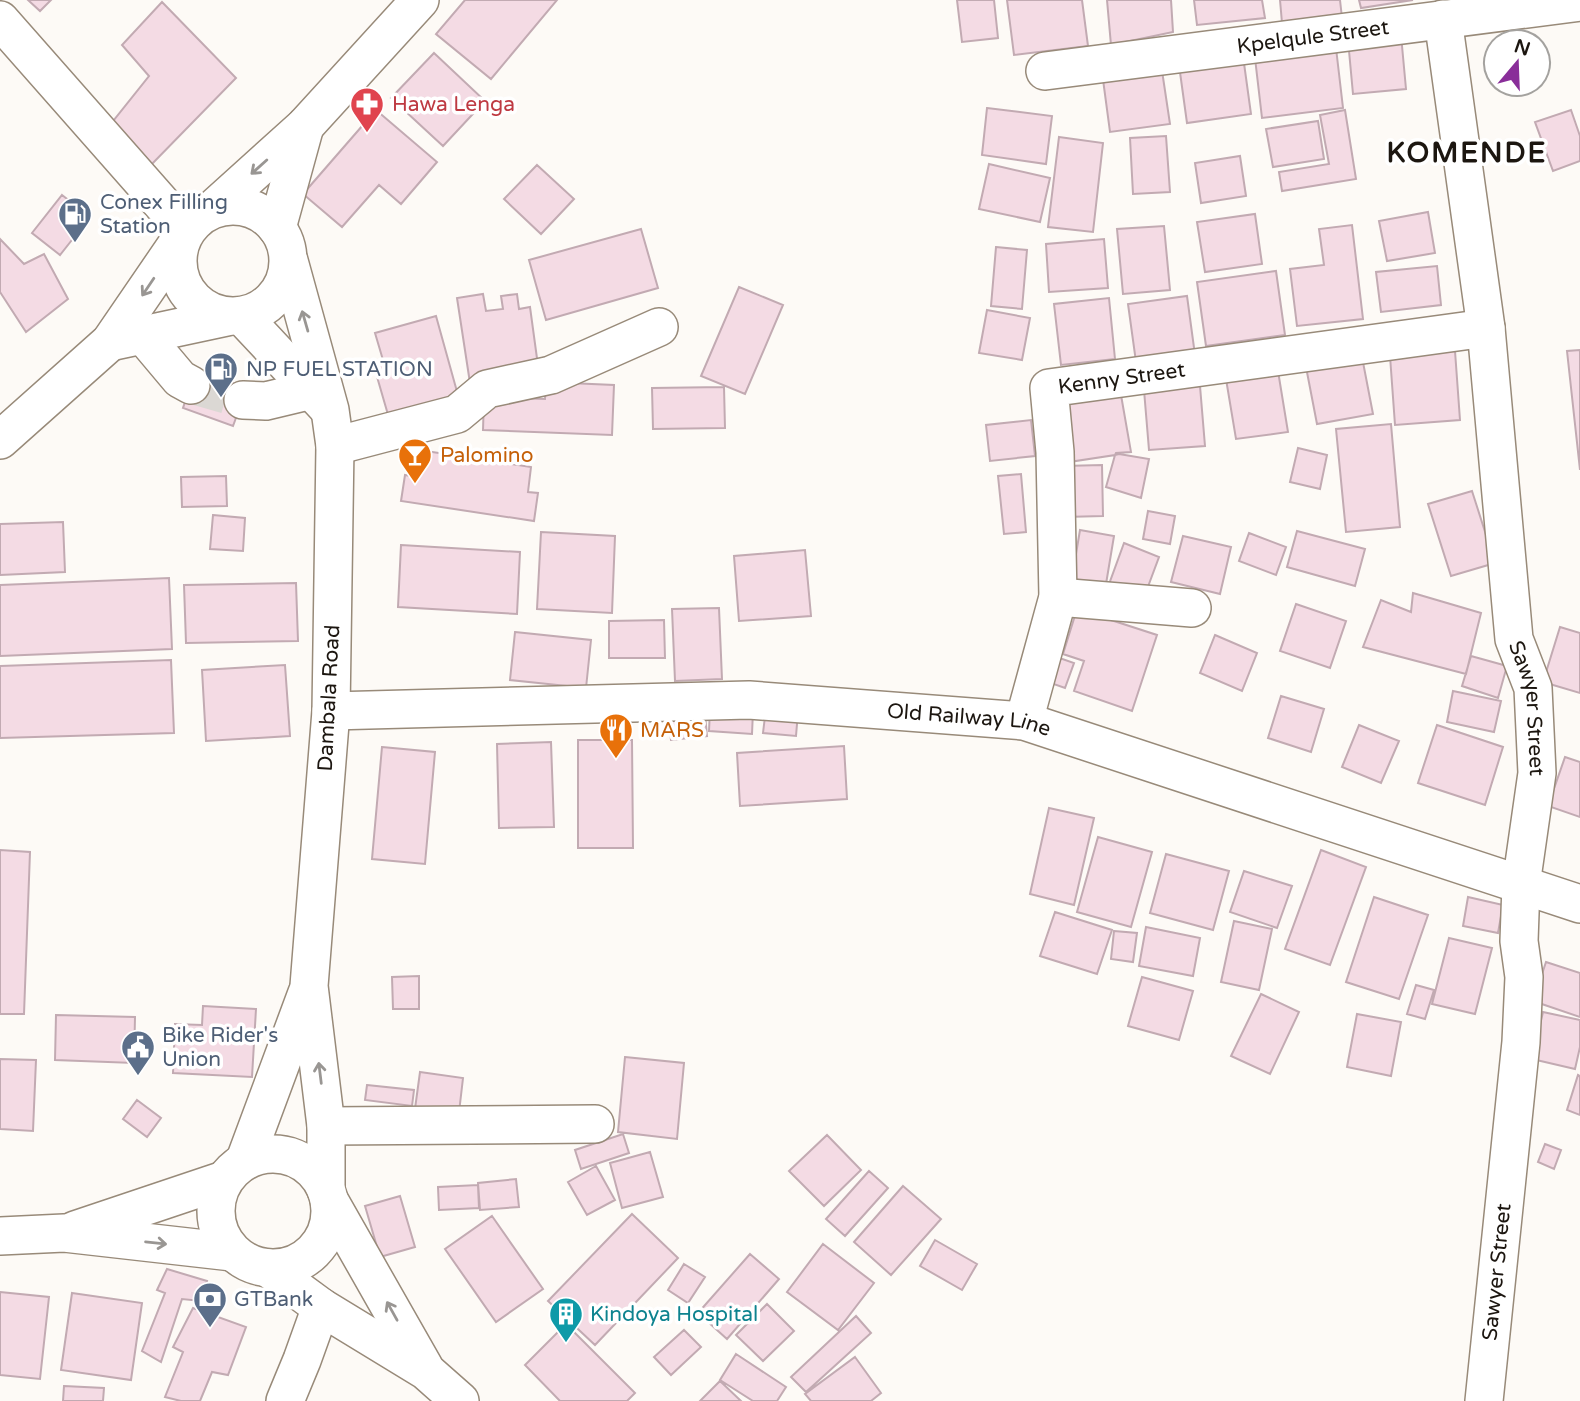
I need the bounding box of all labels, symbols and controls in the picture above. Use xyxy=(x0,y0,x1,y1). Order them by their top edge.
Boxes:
street label: Kpelqule Street xyxy=(1235,14,1390,59)
north arrow xyxy=(1482,28,1552,98)
text: N xyxy=(1511,35,1533,61)
pharmacy icon: Hawa Lenga xyxy=(348,85,386,134)
place label: Hawa Lenga xyxy=(392,92,515,117)
district label: KOMENDE xyxy=(1387,136,1547,170)
one-way arrow xyxy=(251,159,268,176)
place label: Conex Filling Station xyxy=(100,190,228,239)
fuel station icon: Conex Filling Station xyxy=(56,195,94,244)
one-way arrow xyxy=(141,276,155,296)
one-way arrow xyxy=(298,310,311,332)
fuel station icon: NP FUEL STATION xyxy=(202,350,240,399)
place label: NP FUEL STATION xyxy=(246,357,433,382)
street label: Kenny Street xyxy=(1056,357,1187,399)
bar icon: Palomino xyxy=(396,436,434,485)
place label: Palomino xyxy=(440,443,533,468)
street label: Dambala Road xyxy=(313,624,345,772)
street label: Sawyer Street xyxy=(1503,637,1550,777)
street label: Old Railway Line xyxy=(886,698,1054,742)
restaurant icon: MARS xyxy=(597,711,635,760)
place label: MARS xyxy=(640,718,704,743)
place label: Bike Rider's Union xyxy=(162,1023,278,1072)
public building icon: Bike Rider's Union xyxy=(119,1028,157,1077)
one-way arrow xyxy=(313,1062,326,1085)
street label: Sawyer Street xyxy=(1477,1202,1517,1342)
one-way arrow xyxy=(144,1237,167,1250)
bank icon: GTBank xyxy=(191,1280,229,1329)
place label: GTBank xyxy=(234,1287,313,1312)
building icon: Kindoya Hospital xyxy=(547,1295,585,1344)
one-way arrow xyxy=(385,1301,398,1322)
place label: Kindoya Hospital xyxy=(590,1302,758,1327)

